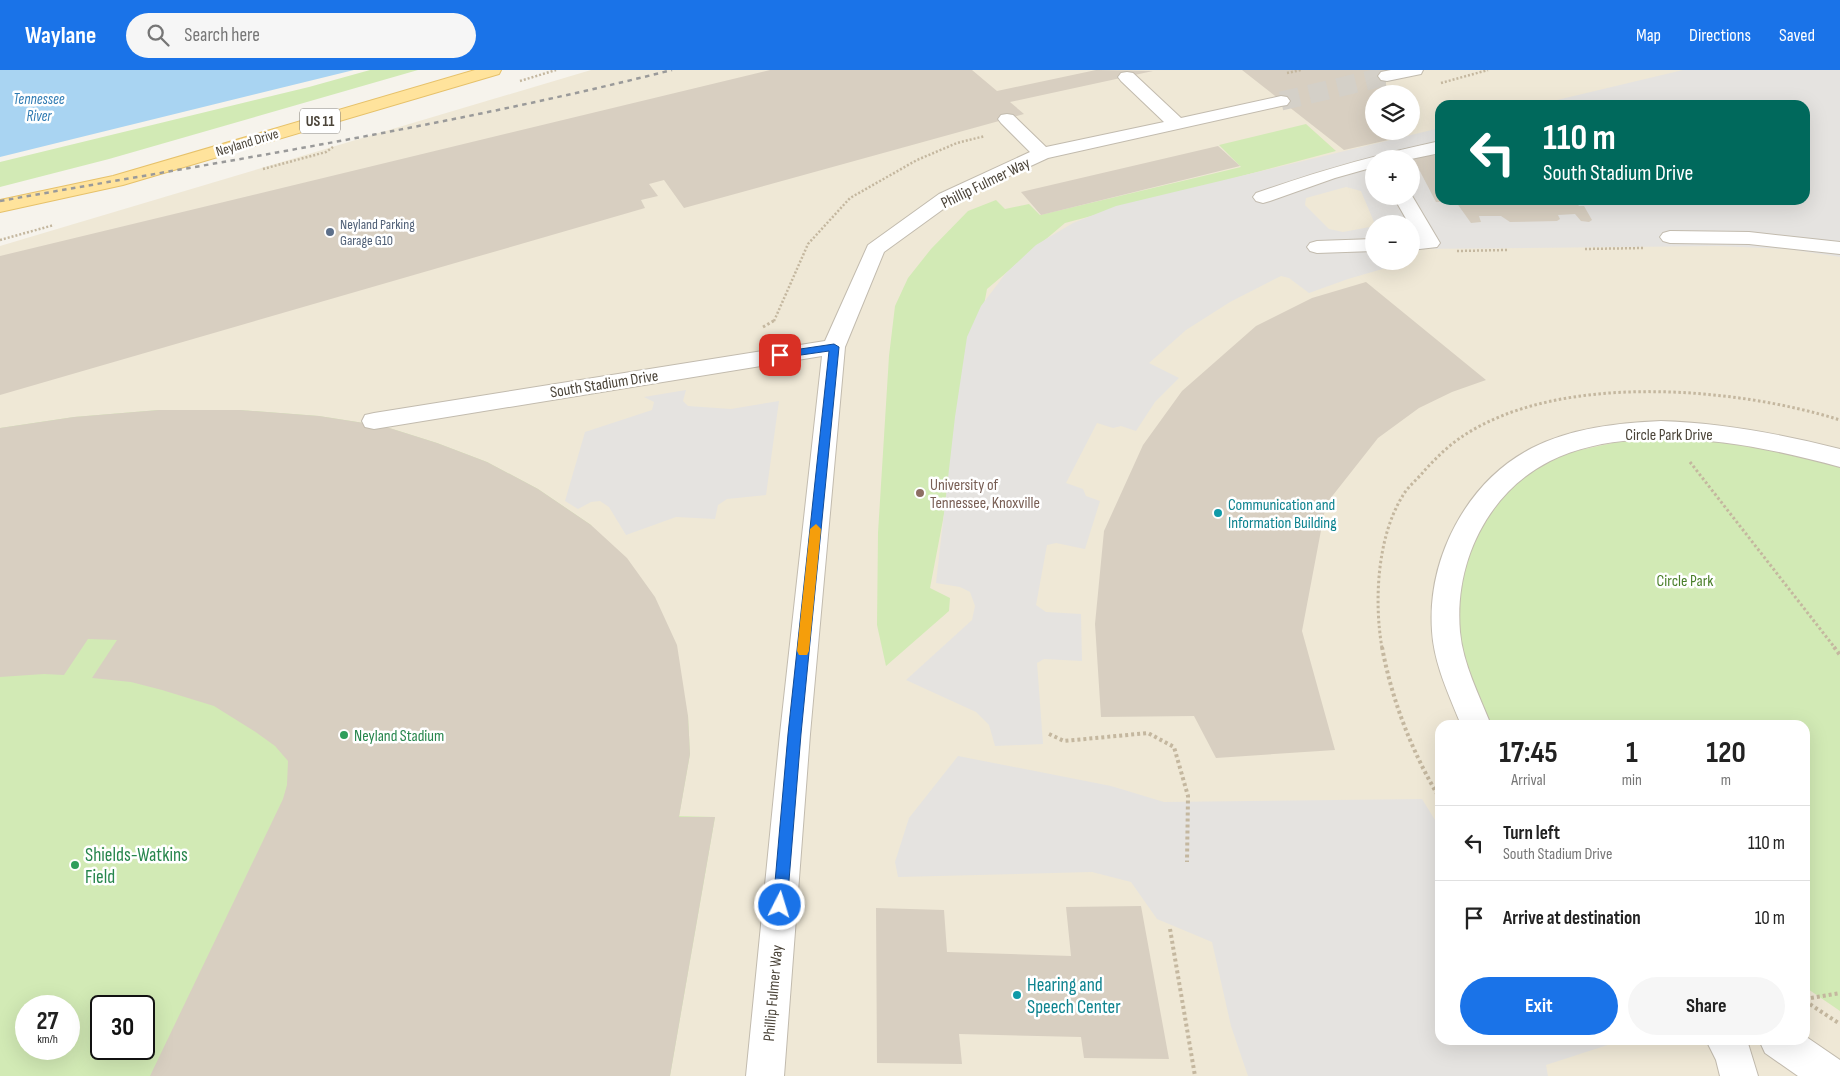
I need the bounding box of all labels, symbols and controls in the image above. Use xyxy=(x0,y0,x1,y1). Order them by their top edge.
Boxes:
search box xyxy=(126,13,476,58)
text: Waylane xyxy=(25,21,96,50)
icon: search xyxy=(144,21,172,49)
text: Search here xyxy=(184,24,260,47)
text: Map xyxy=(1636,25,1661,46)
text: Directions xyxy=(1689,25,1751,46)
text: Saved xyxy=(1779,25,1815,46)
map controls xyxy=(1365,85,1420,270)
button: layers xyxy=(1365,85,1420,140)
water label: Tennessee River xyxy=(13,90,65,126)
road number: US 11 xyxy=(300,108,340,134)
text: 110 m xyxy=(1543,117,1616,160)
icon: left xyxy=(1460,120,1525,185)
street label: Neyland Drive xyxy=(214,125,281,160)
button: + xyxy=(1365,150,1420,205)
street label: Phillip Fulmer Way xyxy=(938,154,1033,213)
text: South Stadium Drive xyxy=(1543,160,1693,187)
button: − xyxy=(1365,215,1420,270)
place label: Neyland Parking Garage G10 xyxy=(340,216,415,249)
marker: Neyland Parking Garage G10 xyxy=(324,226,336,238)
pin xyxy=(759,334,801,376)
icon: arrive xyxy=(766,341,794,369)
street label: South Stadium Drive xyxy=(549,367,660,402)
street label: Circle Park Drive xyxy=(1625,426,1713,445)
place label: University of Tennessee, Knoxville xyxy=(930,476,1040,513)
marker: University of Tennessee, Knoxville xyxy=(914,487,926,499)
place label: Communication and Information Building xyxy=(1228,496,1337,533)
marker: Communication and Information Building xyxy=(1212,507,1224,519)
park label: Circle Park xyxy=(1657,572,1713,591)
place label: Neyland Stadium xyxy=(354,727,444,746)
marker: Neyland Stadium xyxy=(338,729,350,741)
text: 17:45 xyxy=(1499,735,1558,771)
text: 1 xyxy=(1626,735,1638,771)
text: 120 xyxy=(1706,735,1746,771)
text: Arrival xyxy=(1511,771,1546,790)
text: min xyxy=(1622,771,1642,790)
text: m xyxy=(1721,771,1731,790)
text: Turn left xyxy=(1503,822,1560,845)
icon: left xyxy=(1460,829,1488,857)
text: 110 m xyxy=(1748,832,1785,855)
place label: Shields-Watkins Field xyxy=(85,844,188,889)
text: South Stadium Drive xyxy=(1503,845,1612,864)
marker: Shields-Watkins Field xyxy=(69,859,81,871)
position arrow xyxy=(753,878,805,930)
icon: arrive xyxy=(1460,904,1488,932)
text: Arrive at destination xyxy=(1503,907,1641,930)
text: 10 m xyxy=(1755,907,1785,930)
street label: Phillip Fulmer Way xyxy=(760,944,787,1042)
place label: Hearing and Speech Center xyxy=(1027,974,1121,1019)
button: Exit xyxy=(1460,977,1618,1035)
button: Share xyxy=(1628,977,1785,1035)
marker: Hearing and Speech Center xyxy=(1011,989,1023,1001)
speed limit sign: 30 xyxy=(90,995,155,1060)
text: 27 xyxy=(37,1006,58,1037)
text: km/h xyxy=(37,1032,58,1047)

